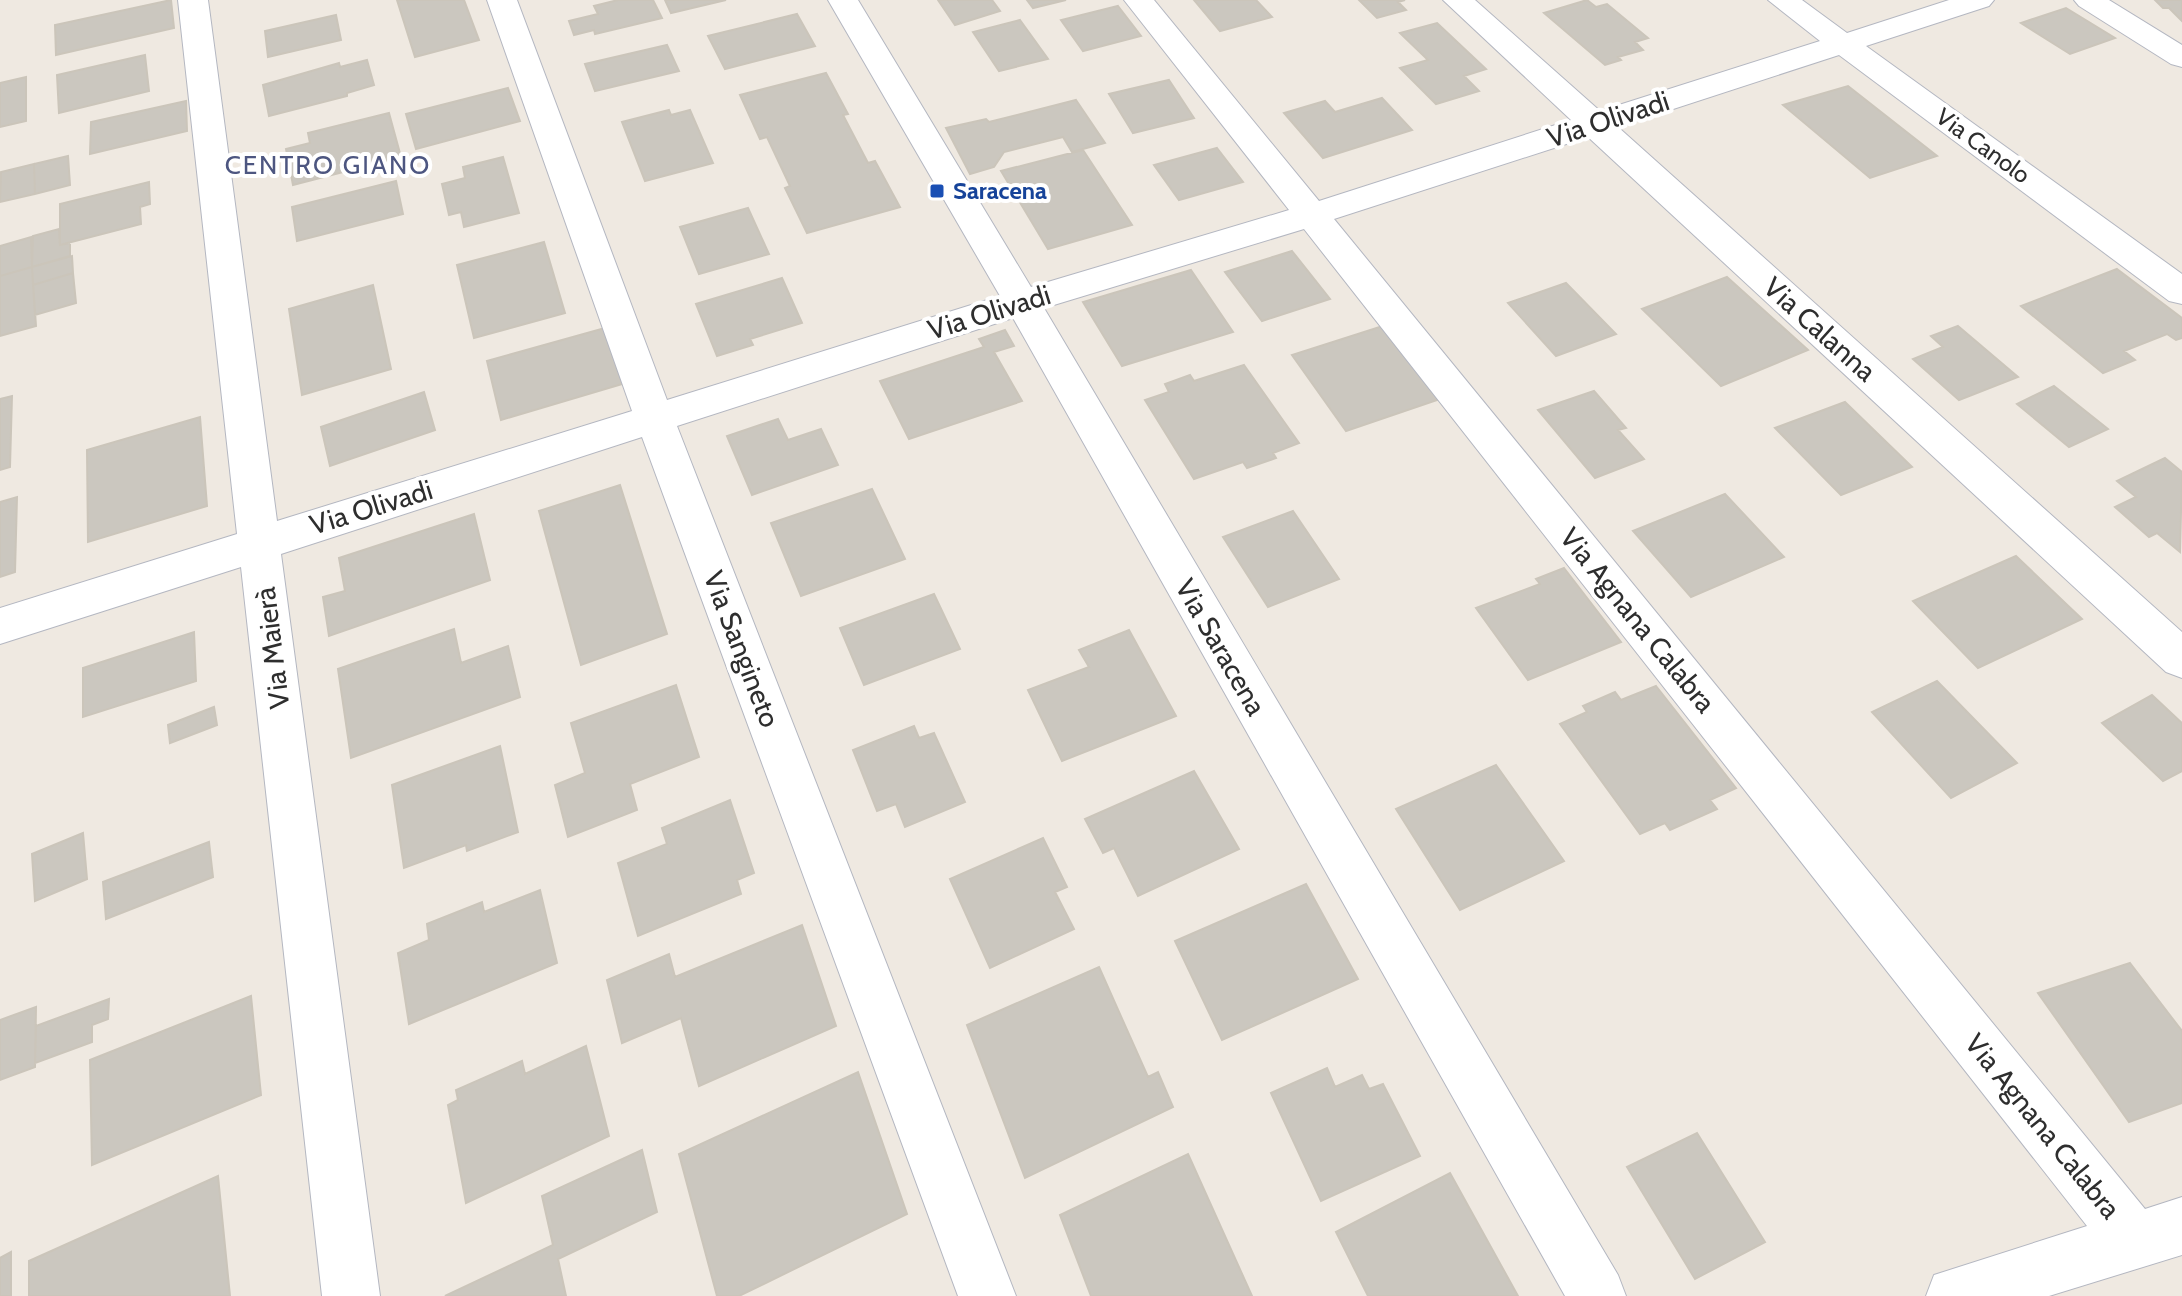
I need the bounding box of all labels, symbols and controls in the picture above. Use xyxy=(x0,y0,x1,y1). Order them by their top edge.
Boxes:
street label: Via Olivadi xyxy=(1543,83,1673,155)
street label: Via Canolo xyxy=(1931,102,2036,189)
district label: CENTRO GIANO xyxy=(225,149,431,181)
place label: Saracena xyxy=(953,176,1047,205)
marker: Saracena xyxy=(928,182,946,200)
street label: Via Calanna xyxy=(1757,270,1884,389)
street label: Via Olivadi xyxy=(924,277,1054,347)
street label: Via Olivadi xyxy=(306,472,436,542)
street label: Via Agnana Calabra xyxy=(1553,521,1723,720)
street label: Via Sangineto xyxy=(697,566,787,732)
street label: Via Saracena xyxy=(1168,573,1274,722)
street label: Via Maierà xyxy=(248,585,296,711)
street label: Via Agnana Calabra xyxy=(1958,1027,2128,1226)

